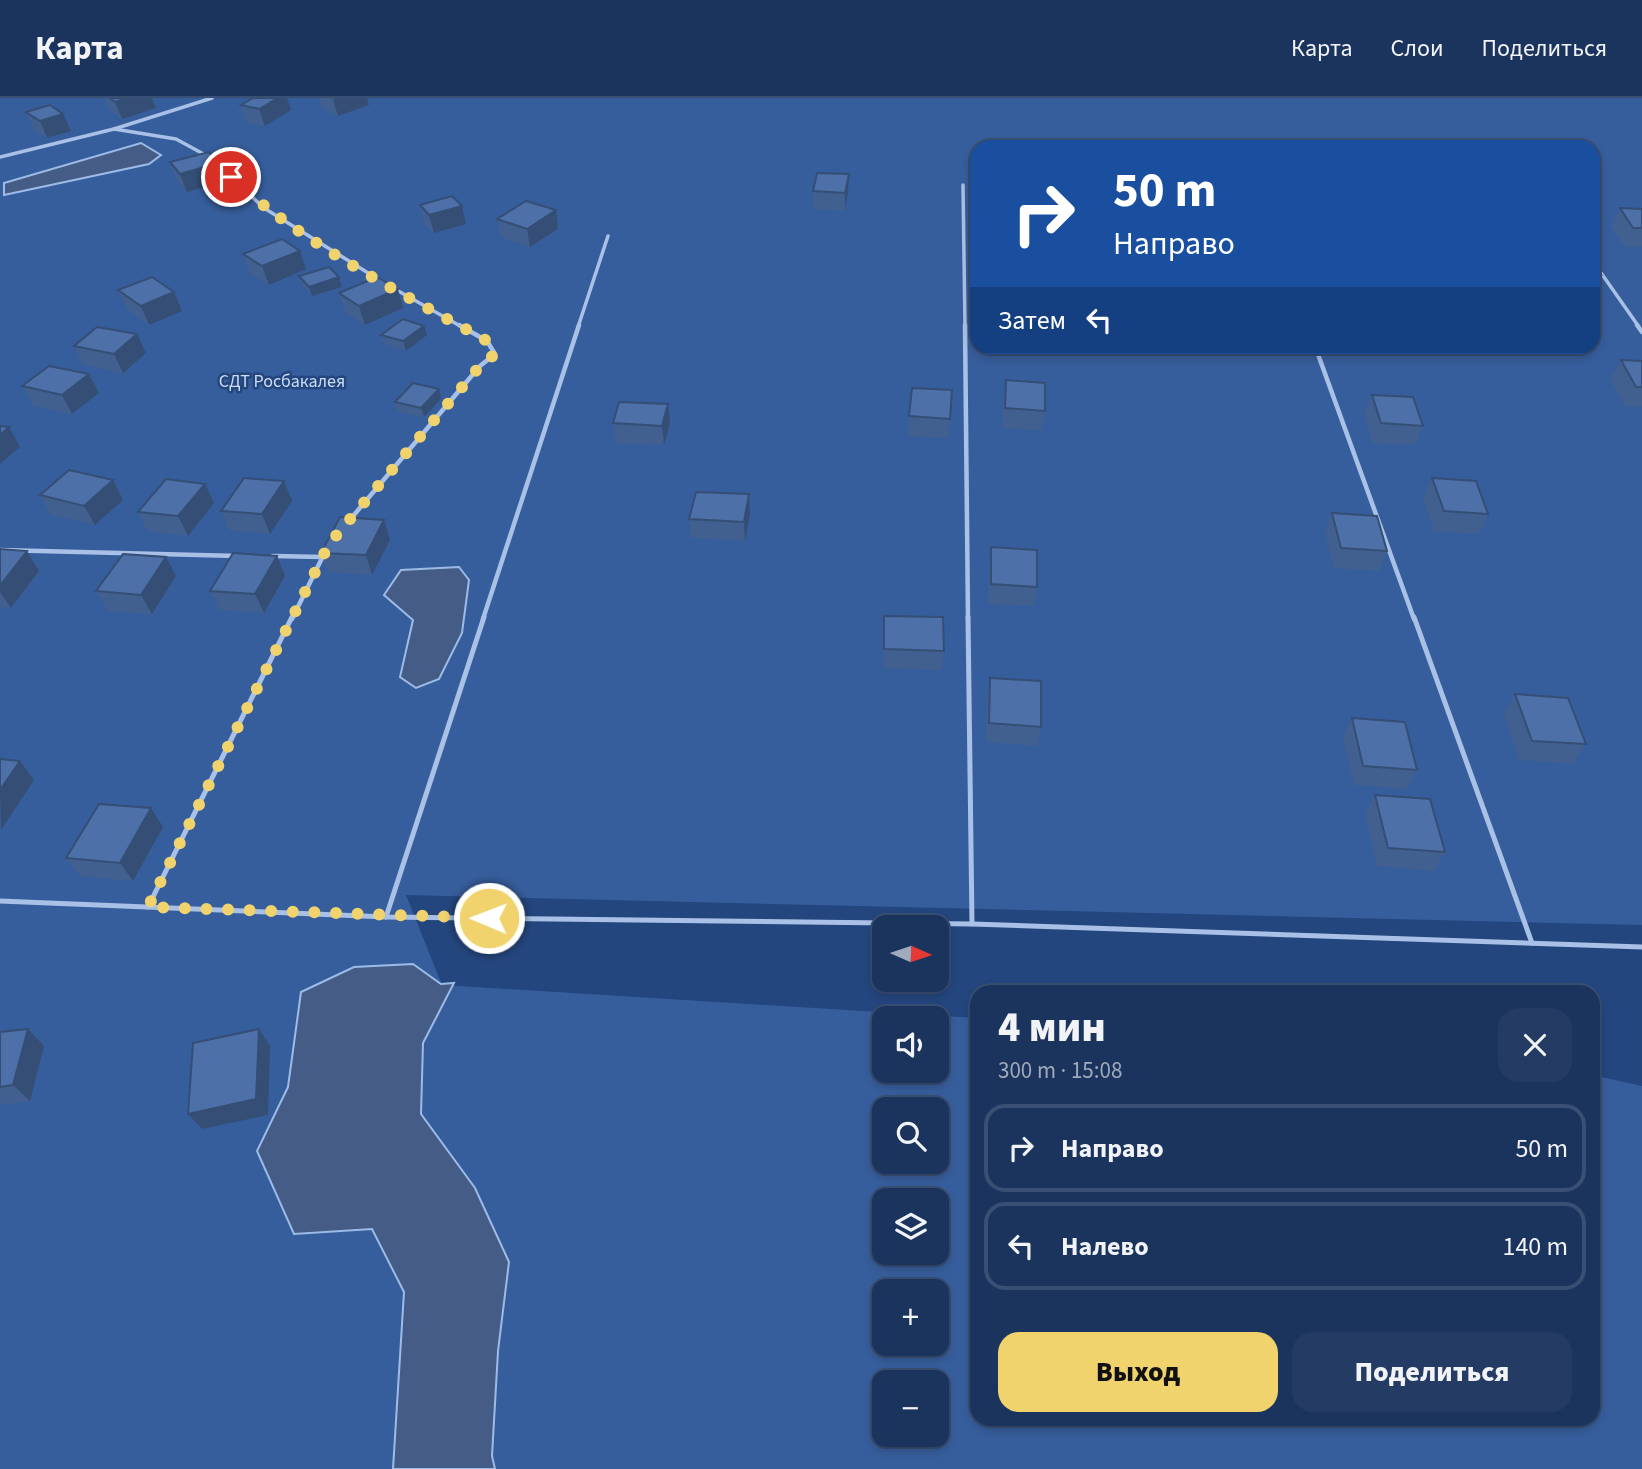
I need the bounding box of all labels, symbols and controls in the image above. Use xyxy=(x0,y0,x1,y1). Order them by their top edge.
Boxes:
text: Карта xyxy=(35,25,124,72)
text: Карта xyxy=(1291,31,1353,66)
text: Слои xyxy=(1391,31,1444,66)
text: Поделиться xyxy=(1482,31,1607,66)
pin xyxy=(201,147,261,207)
text: 50 m xyxy=(1113,156,1217,226)
icon: arrive xyxy=(212,158,250,196)
icon: right xyxy=(998,168,1089,259)
text: Направо xyxy=(1113,221,1235,267)
icon: left xyxy=(1080,301,1118,339)
text: Затем xyxy=(998,302,1066,339)
park label: СДТ Росбакалея xyxy=(219,369,345,394)
position arrow xyxy=(452,881,526,955)
north arrow xyxy=(872,915,948,992)
map controls xyxy=(872,915,949,1447)
text: 4 мин xyxy=(998,998,1106,1058)
button: sound xyxy=(872,1006,949,1083)
button: close xyxy=(1498,1008,1572,1082)
text: 300 m · 15:08 xyxy=(998,1054,1122,1087)
button: search xyxy=(872,1097,949,1174)
icon: right xyxy=(1002,1129,1040,1167)
text: Направо xyxy=(1061,1130,1164,1167)
text: 50 m xyxy=(1515,1130,1568,1167)
button: layers xyxy=(872,1188,949,1265)
icon: left xyxy=(1002,1227,1040,1265)
text: Налево xyxy=(1061,1228,1149,1265)
text: 140 m xyxy=(1502,1228,1568,1265)
button: + xyxy=(872,1279,949,1356)
button: Выход xyxy=(998,1332,1278,1412)
button: Поделиться xyxy=(1292,1332,1572,1412)
button: − xyxy=(872,1370,949,1447)

